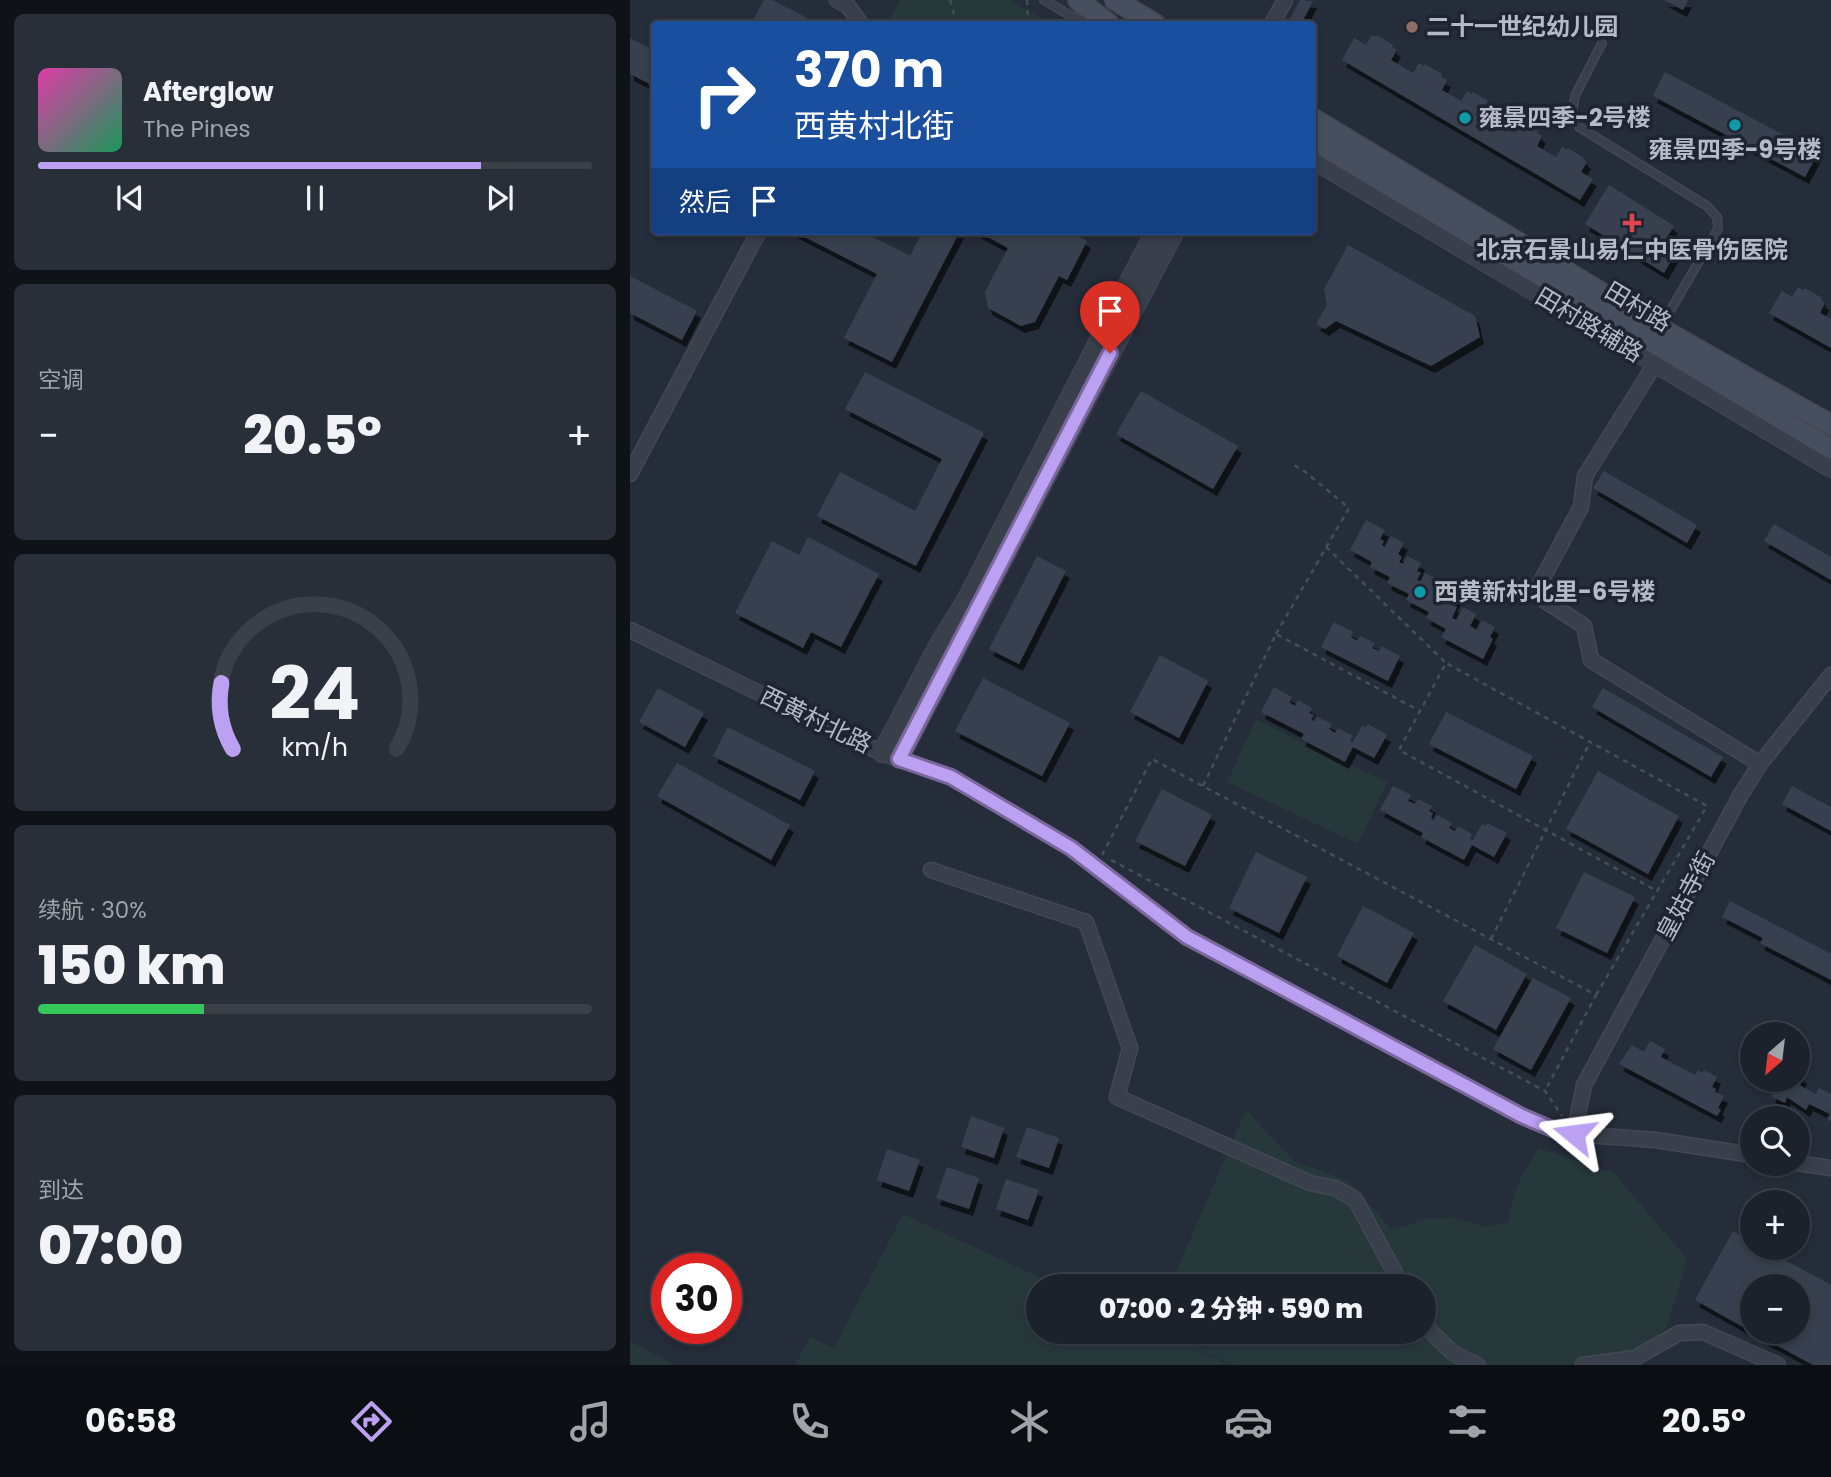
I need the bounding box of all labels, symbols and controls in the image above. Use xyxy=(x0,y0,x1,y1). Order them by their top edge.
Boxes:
place label: 二十一世纪幼儿园 xyxy=(1426,10,1618,43)
marker: 二十一世纪幼儿园 xyxy=(1404,19,1420,35)
text: 370 m xyxy=(794,36,944,104)
icon: right xyxy=(679,49,770,140)
text: Afterglow xyxy=(143,74,274,110)
place label: 雍景四季-2号楼 xyxy=(1479,101,1651,134)
text: 西黄村北街 xyxy=(794,103,954,148)
marker: 雍景四季-2号楼 xyxy=(1457,110,1473,126)
text: The Pines xyxy=(143,113,251,145)
marker: 雍景四季-9号楼 xyxy=(1727,117,1743,133)
place label: 雍景四季-9号楼 xyxy=(1649,133,1821,166)
icon: previous xyxy=(111,179,149,217)
icon: pause xyxy=(296,179,334,217)
icon: next xyxy=(481,179,519,217)
icon: arrive xyxy=(745,182,783,220)
text: 然后 xyxy=(679,184,731,220)
marker: 北京石景山易仁中医骨伤医院 xyxy=(1622,213,1642,233)
place label: 北京石景山易仁中医骨伤医院 xyxy=(1476,233,1788,266)
street label: 田村路 xyxy=(1599,274,1678,339)
street label: 田村路辅路 xyxy=(1529,280,1649,370)
pin xyxy=(1080,281,1140,353)
icon: arrive xyxy=(1091,292,1129,330)
text: 空调 xyxy=(38,364,84,396)
text: 20.5° xyxy=(243,399,382,472)
text: − xyxy=(38,409,59,462)
text: + xyxy=(566,409,592,462)
place label: 西黄新村北里-6号楼 xyxy=(1434,575,1655,608)
marker: 西黄新村北里-6号楼 xyxy=(1412,584,1428,600)
text: 24 xyxy=(270,643,360,744)
street label: 西黄村北路 xyxy=(755,678,877,761)
text: km/h xyxy=(282,729,348,764)
street label: 皇姑寺街 xyxy=(1648,846,1723,946)
text: 续航 · 30% xyxy=(38,894,147,926)
text: 150 km xyxy=(38,929,225,1002)
north arrow xyxy=(1740,1022,1810,1092)
map controls xyxy=(1740,1022,1810,1344)
position arrow xyxy=(1537,1097,1611,1171)
button: search xyxy=(1740,1106,1810,1176)
text: 到达 xyxy=(38,1174,84,1206)
button: + xyxy=(1740,1190,1810,1260)
text: 07:00 xyxy=(38,1209,183,1282)
speed limit sign: 30 xyxy=(651,1253,742,1344)
button: − xyxy=(1740,1274,1810,1344)
text: 07:00 · 2 分钟 · 590 m xyxy=(1099,1291,1363,1327)
icon: directions xyxy=(347,1397,396,1446)
icon: music xyxy=(566,1397,615,1446)
icon: phone xyxy=(785,1397,834,1446)
icon: climate xyxy=(1005,1397,1054,1446)
icon: car xyxy=(1224,1397,1273,1446)
icon: filters xyxy=(1443,1397,1492,1446)
text: 06:58 xyxy=(85,1398,177,1443)
text: 20.5° xyxy=(1662,1398,1746,1443)

